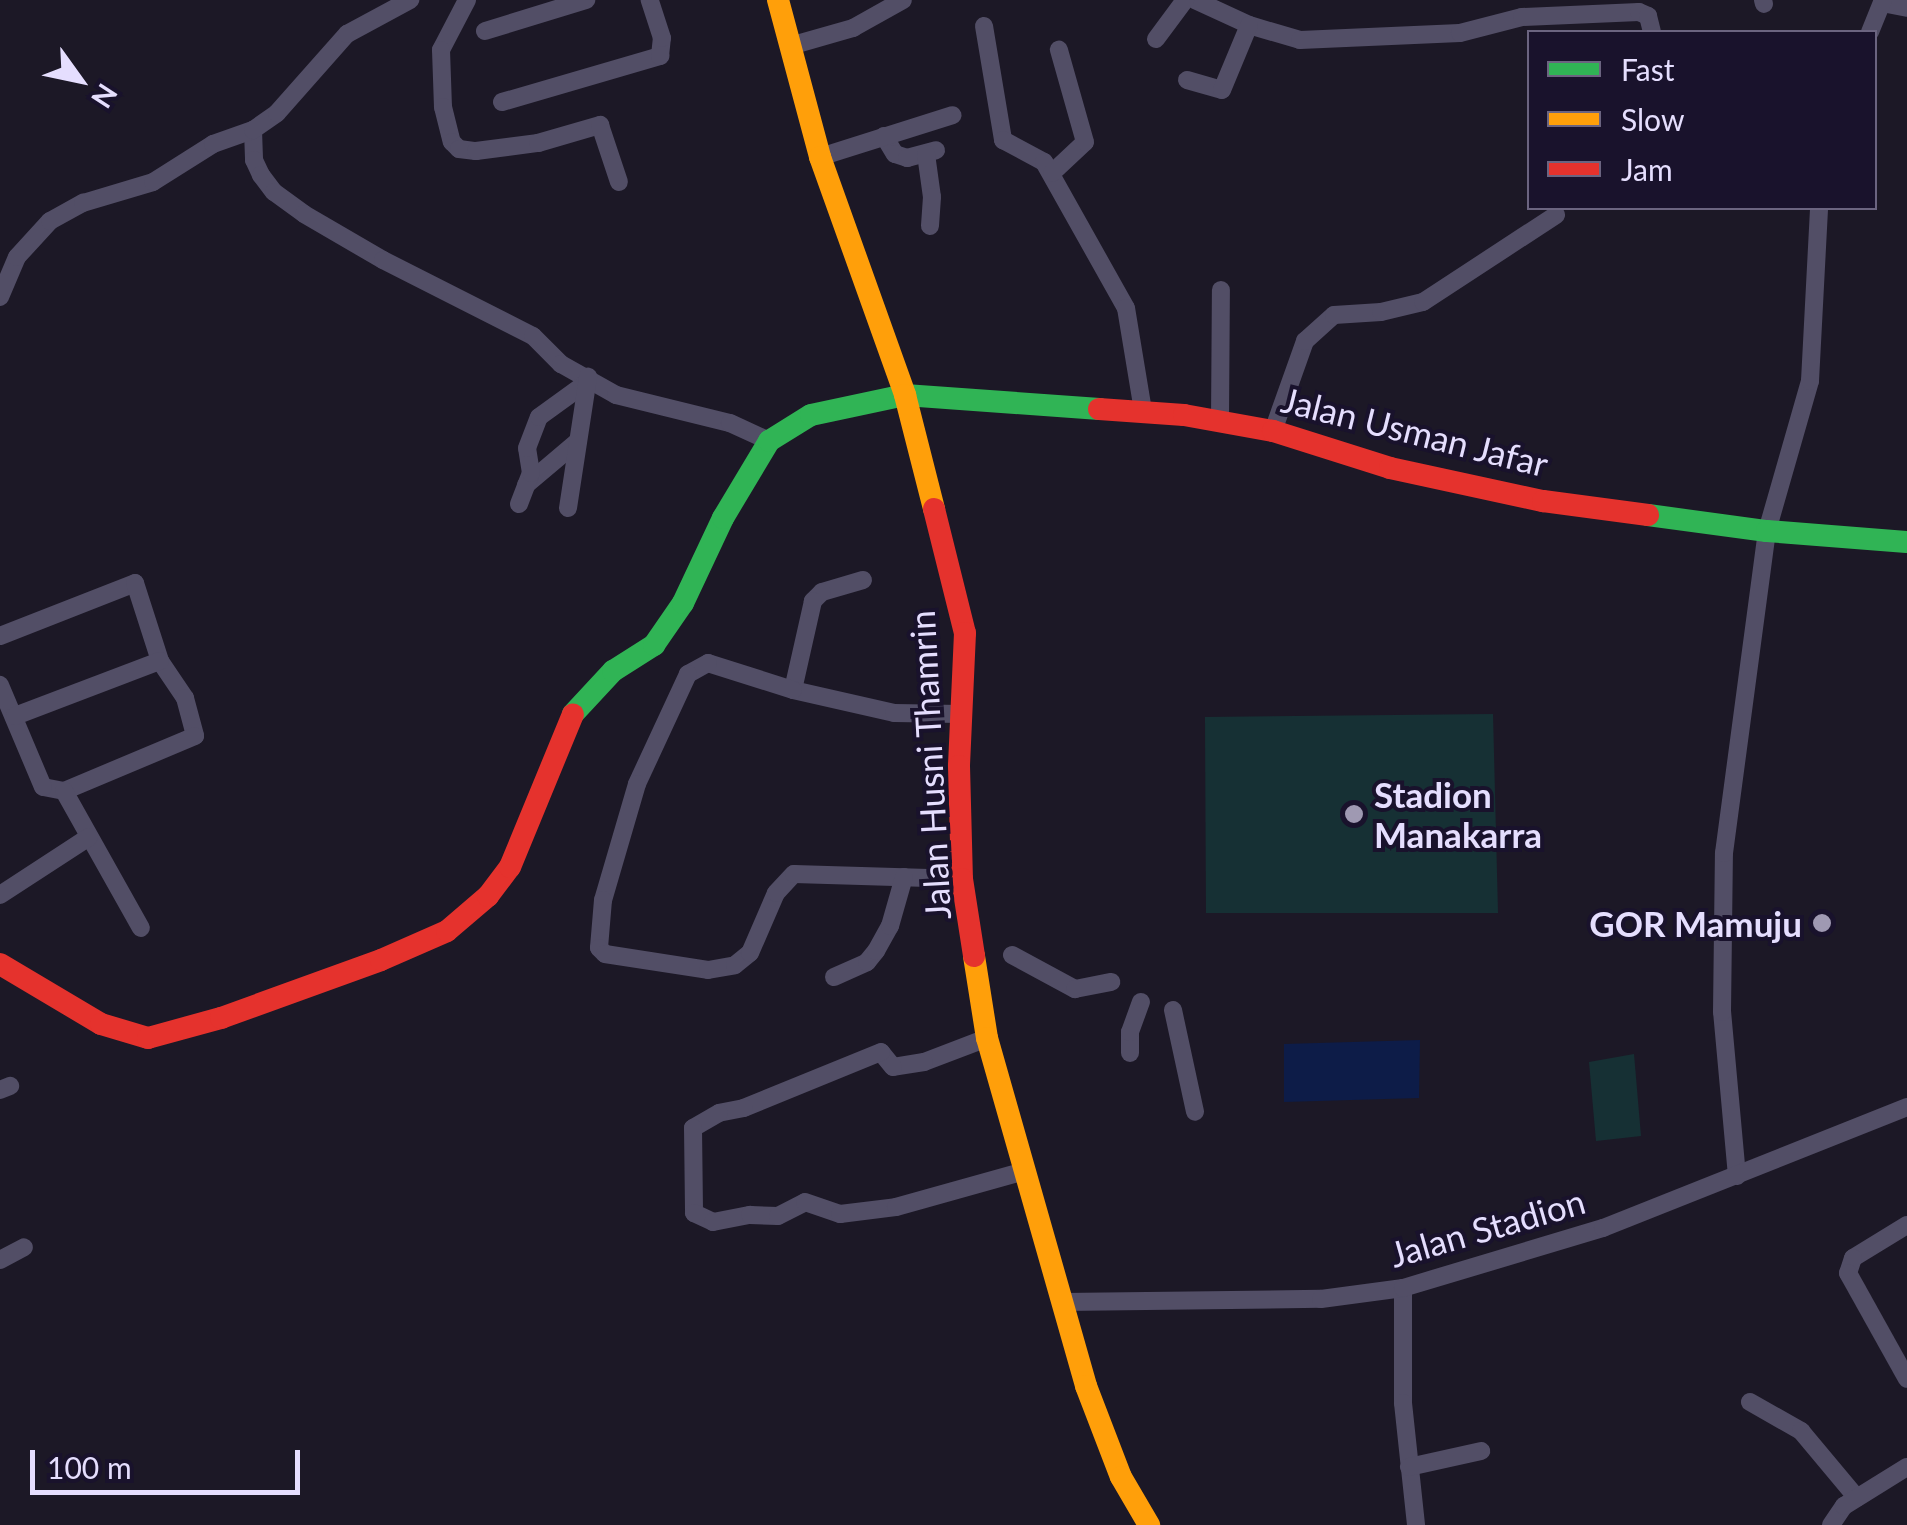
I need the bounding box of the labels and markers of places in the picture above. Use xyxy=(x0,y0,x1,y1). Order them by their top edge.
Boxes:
place label: Stadion Manakarra xyxy=(1374,773,1542,855)
marker: Stadion Manakarra xyxy=(1343,803,1365,825)
place label: GOR Mamuju xyxy=(1589,902,1802,944)
marker: GOR Mamuju xyxy=(1811,912,1833,934)

